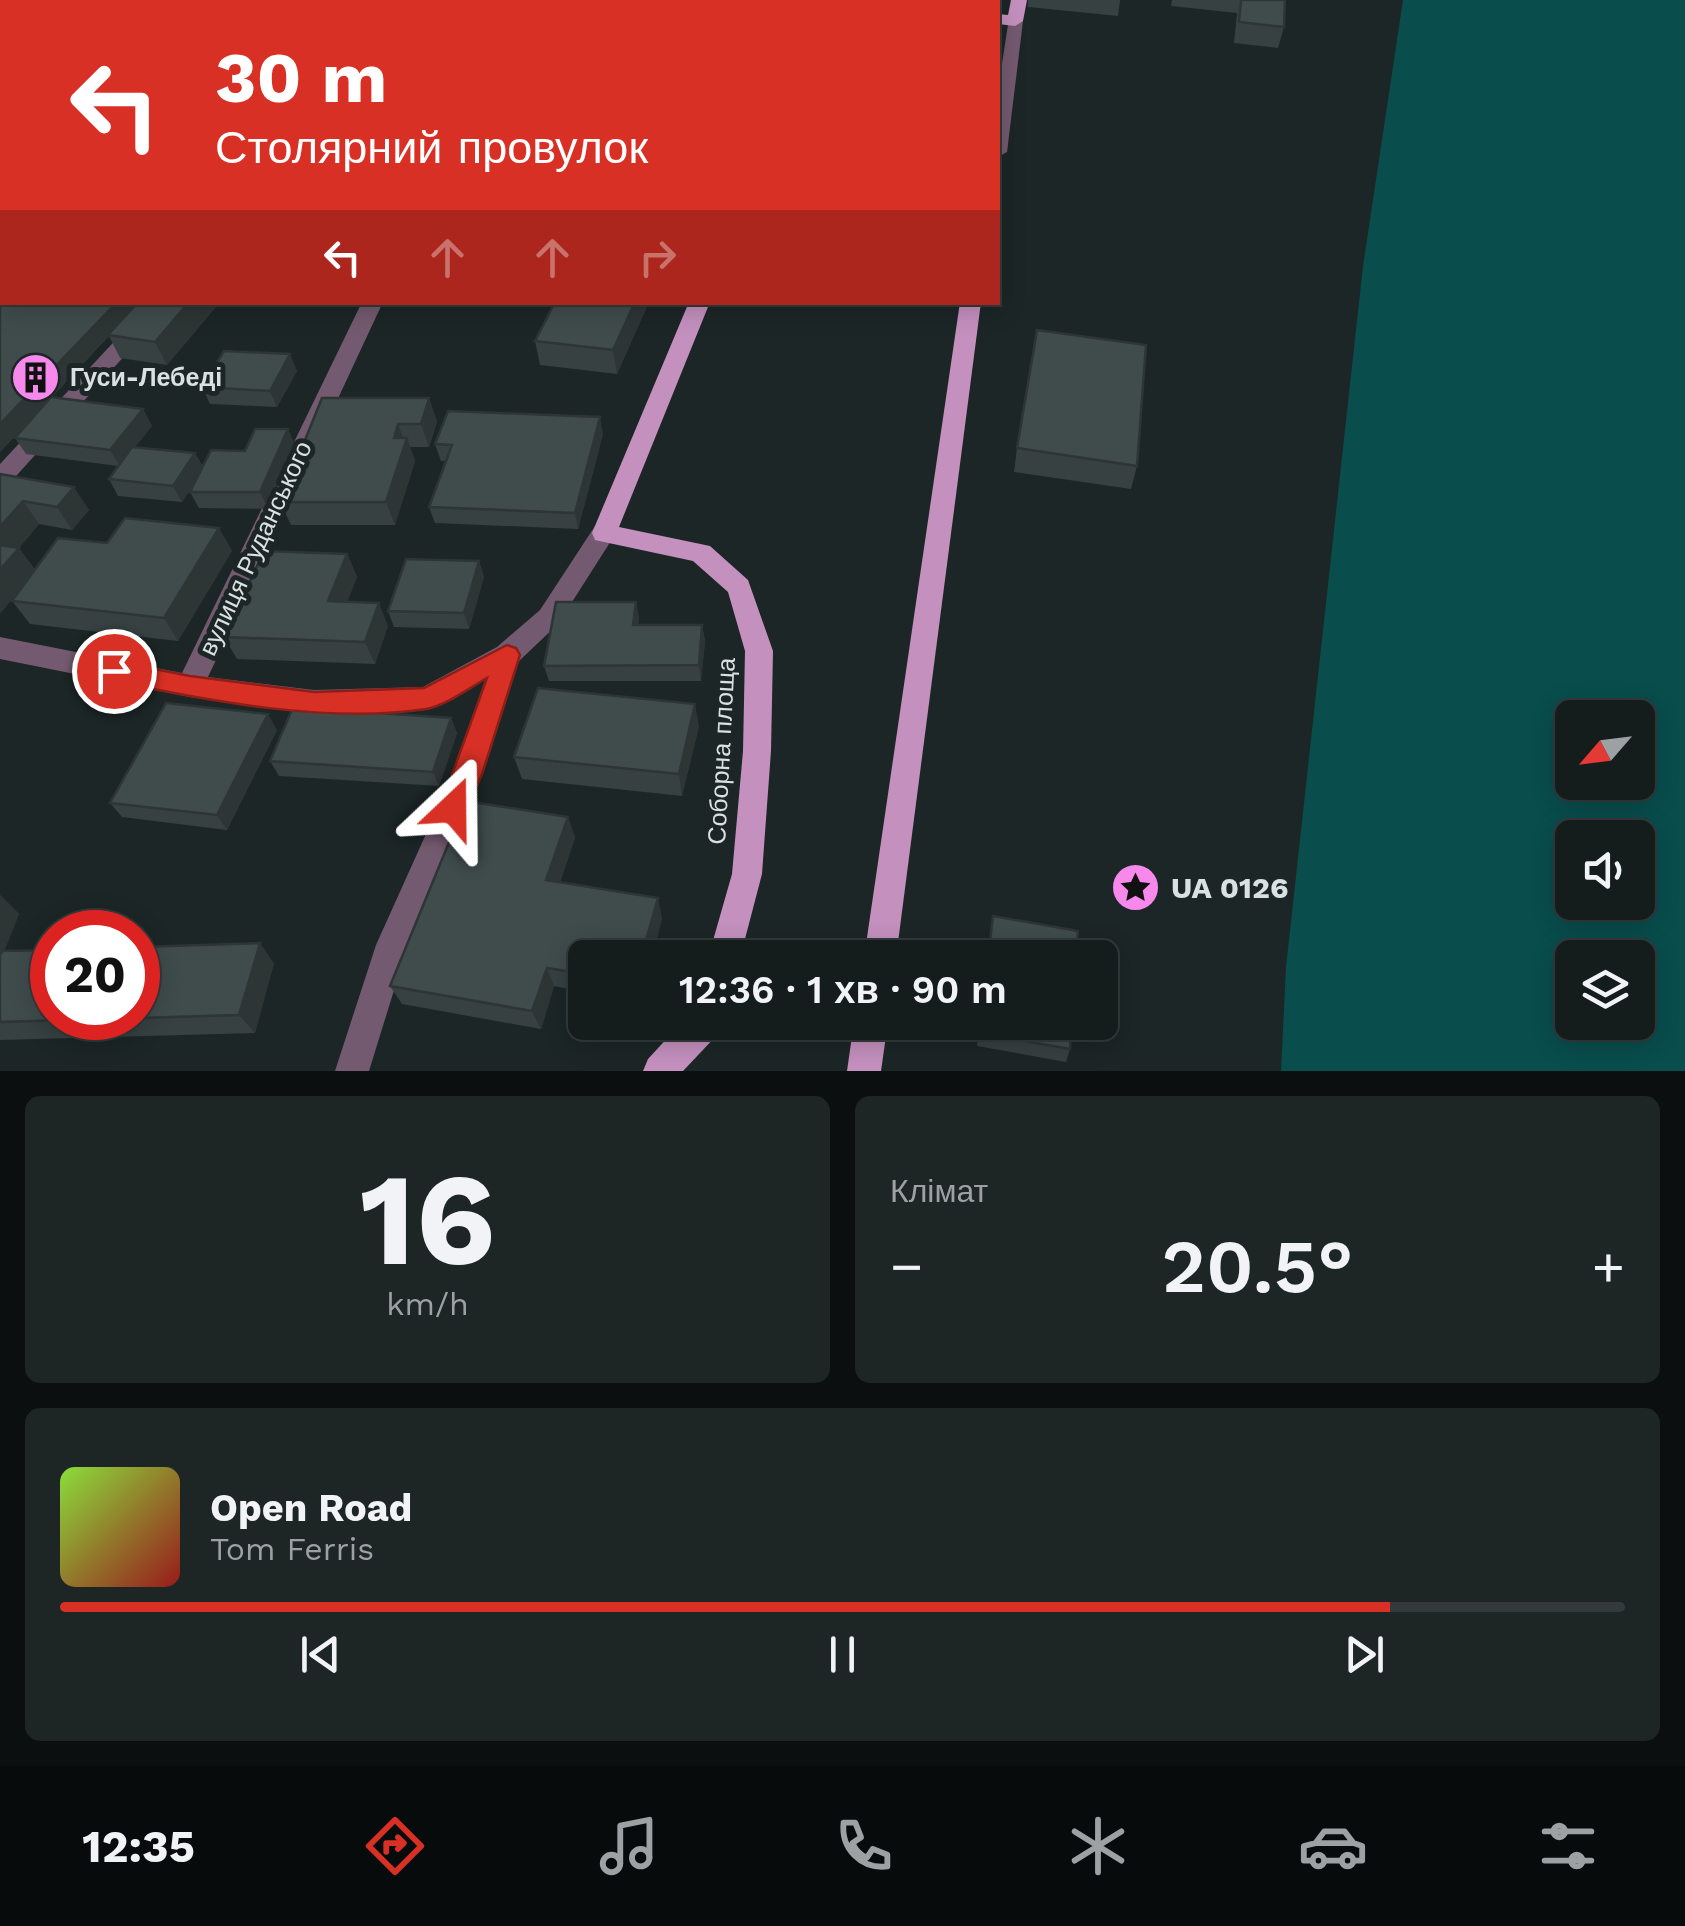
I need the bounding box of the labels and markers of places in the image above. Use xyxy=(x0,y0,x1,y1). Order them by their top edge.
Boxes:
building icon: Гуси-Лебеді xyxy=(9,351,61,403)
place label: Гуси-Лебеді xyxy=(70,363,222,392)
pin xyxy=(72,629,157,714)
place icon: UA 0126 xyxy=(1110,862,1162,914)
place label: UA 0126 xyxy=(1171,870,1288,905)

